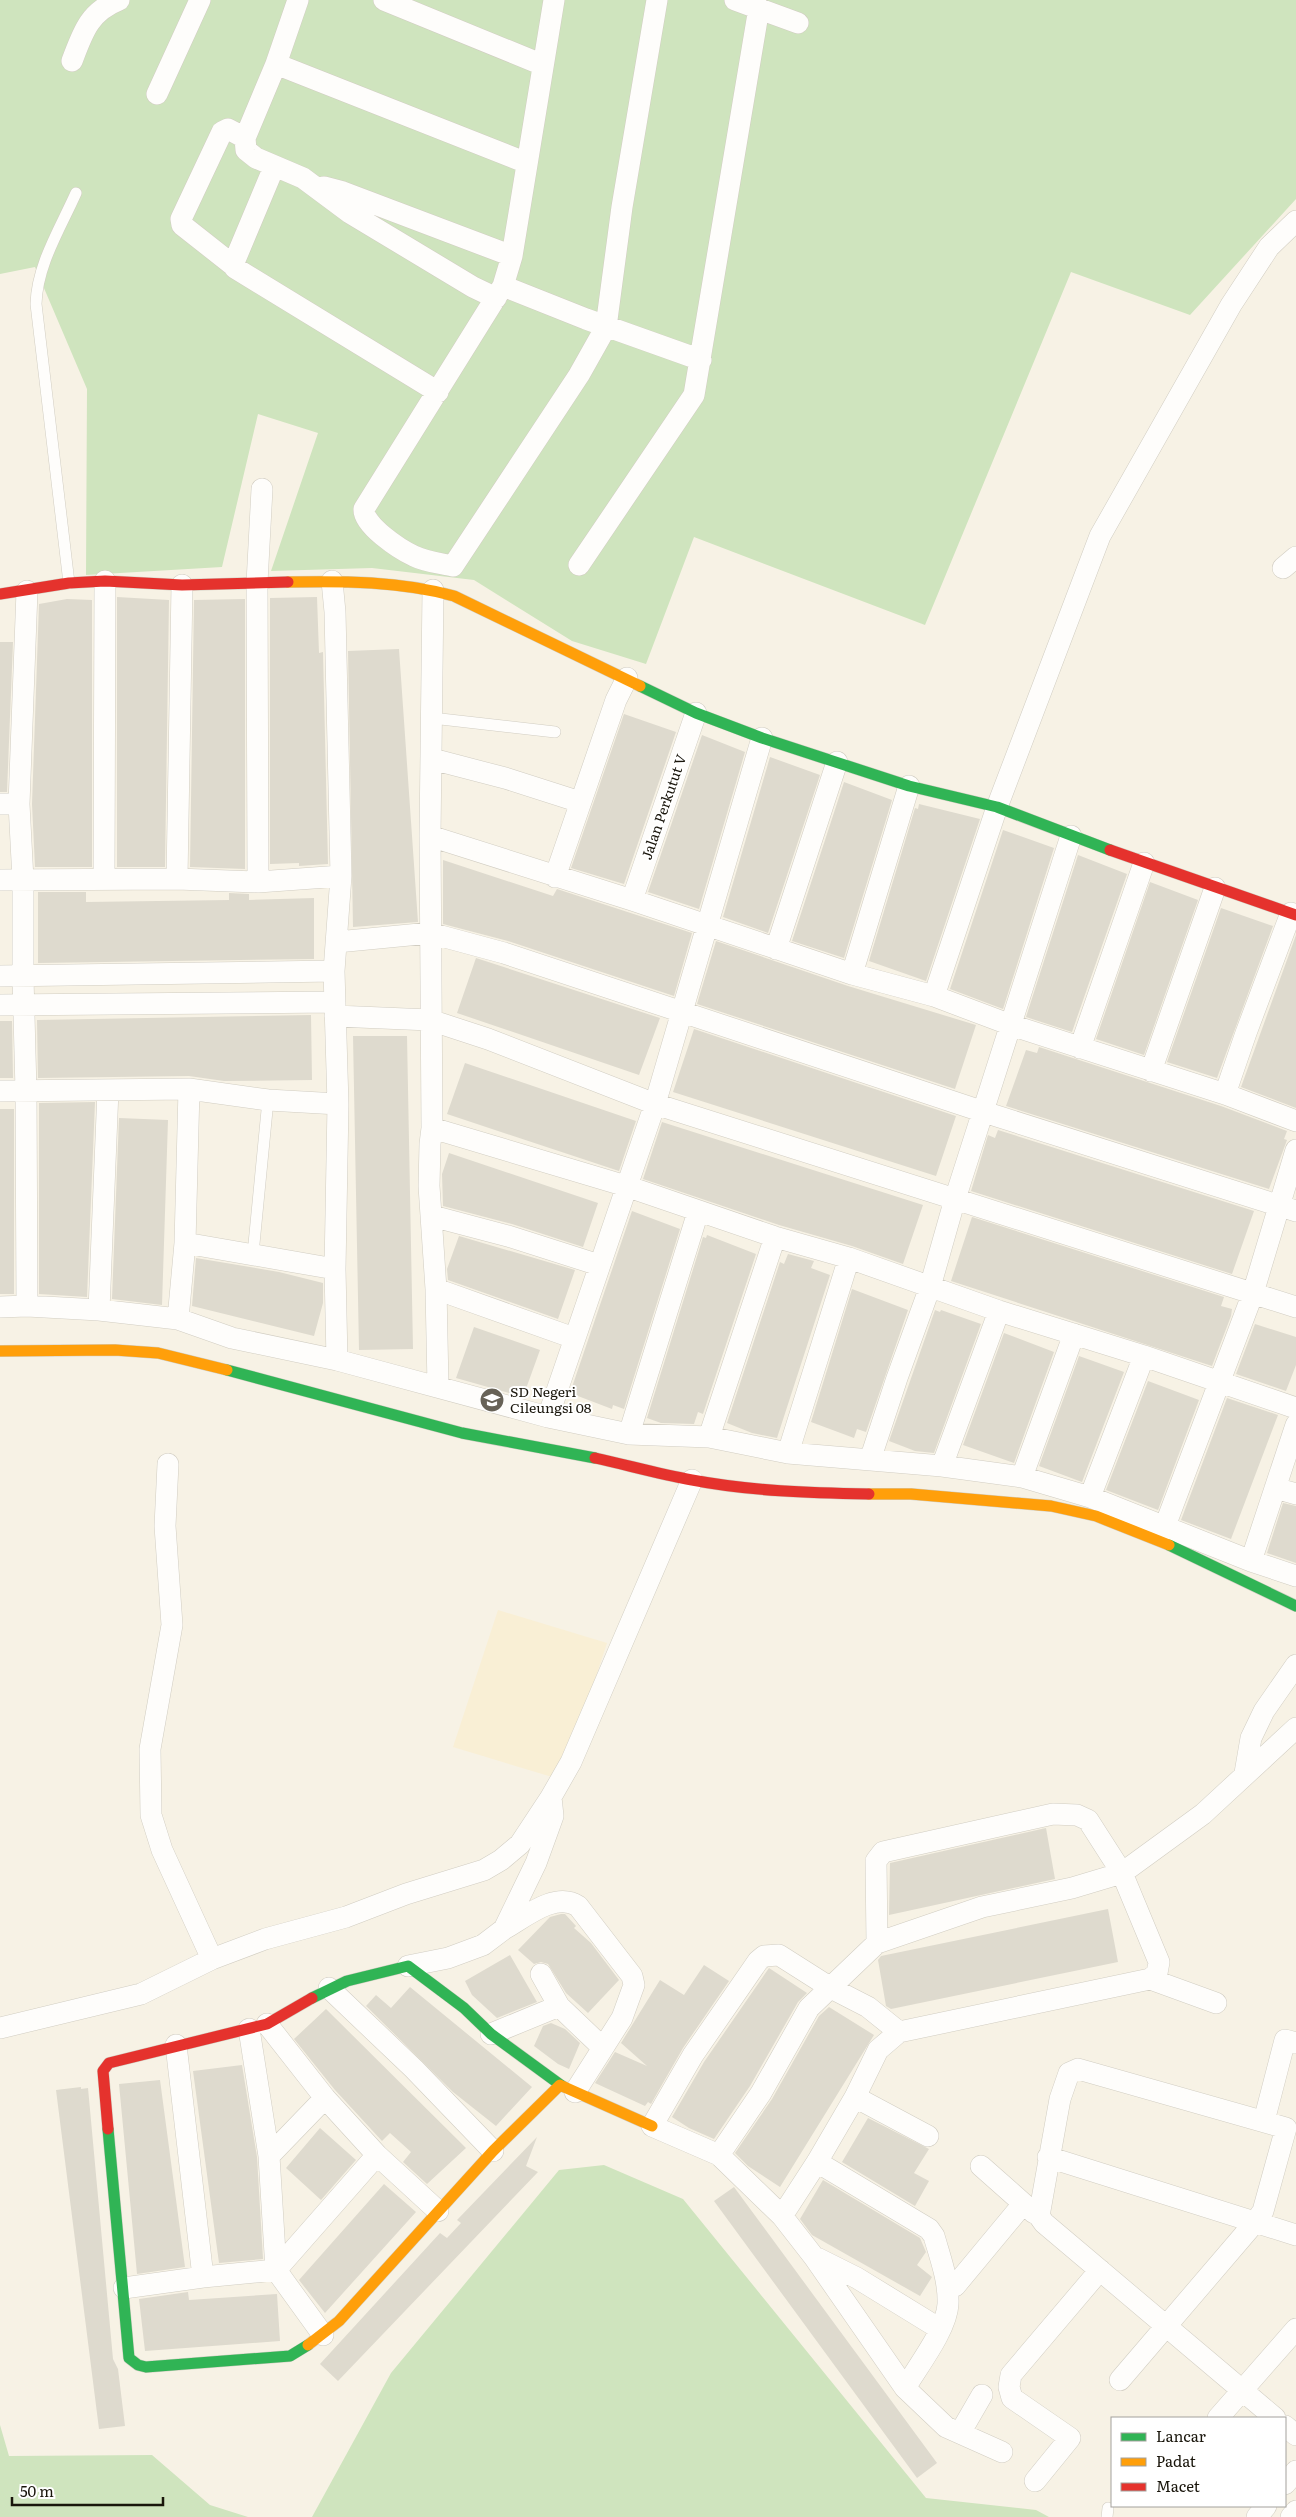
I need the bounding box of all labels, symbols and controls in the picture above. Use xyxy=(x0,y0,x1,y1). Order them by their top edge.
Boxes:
street label: Jalan Perkutut V xyxy=(636,751,691,862)
place label: SD Negeri Cileungsi 08 xyxy=(510,1381,592,1417)
school or university icon: SD Negeri Cileungsi 08 xyxy=(479,1387,505,1413)
legend xyxy=(1111,2417,1286,2507)
text: Lancar xyxy=(1156,2424,1206,2447)
text: Padat xyxy=(1156,2449,1196,2472)
scale bar xyxy=(12,2474,164,2506)
text: Macet xyxy=(1156,2474,1200,2497)
text: 50 m xyxy=(20,2479,54,2502)

